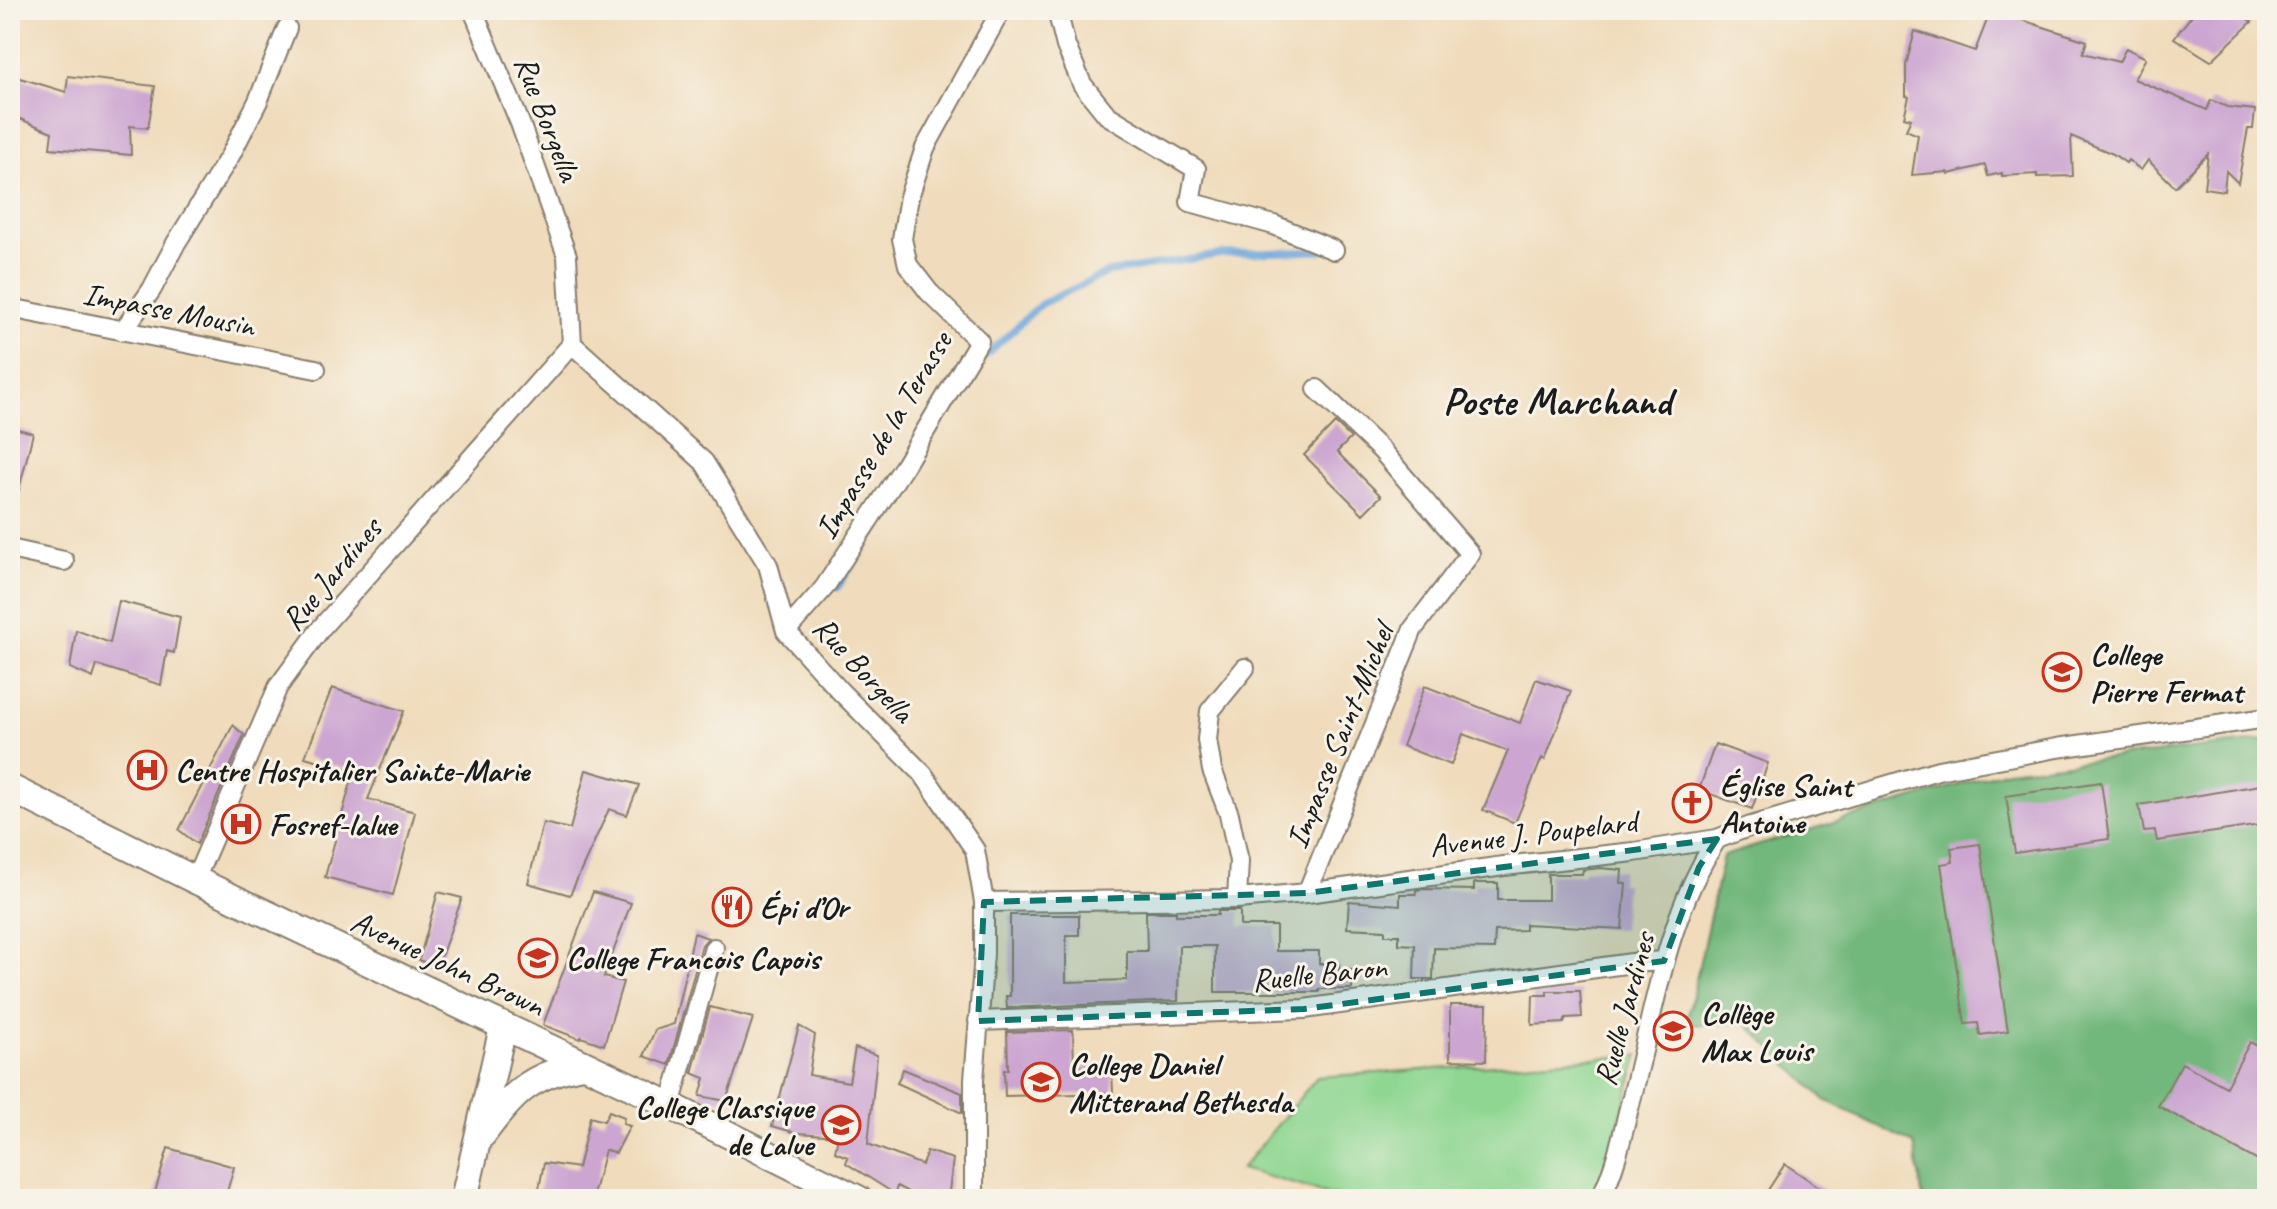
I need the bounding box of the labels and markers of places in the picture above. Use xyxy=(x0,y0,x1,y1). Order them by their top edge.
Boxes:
place label: College Pierre Fermat xyxy=(2090,634,2246,712)
school or university icon: College Pierre Fermat xyxy=(2041,651,2083,693)
hospital icon: Centre Hospitalier Sainte-Marie xyxy=(126,749,168,791)
place label: Centre Hospitalier Sainte-Marie xyxy=(175,750,531,791)
place label: Église Saint Antoine xyxy=(1720,765,1855,843)
church icon: Église Saint Antoine xyxy=(1671,782,1713,824)
hospital icon: Fosref-lalue xyxy=(220,803,262,845)
place label: Fosref-lalue xyxy=(269,804,399,845)
restaurant icon: Épi d’Or xyxy=(711,886,753,928)
place label: Épi d’Or xyxy=(760,887,851,928)
school or university icon: College Francois Capois xyxy=(517,937,559,979)
place label: College Francois Capois xyxy=(566,938,822,979)
place label: Collège Max Louis xyxy=(1701,993,1816,1071)
school or university icon: Collège Max Louis xyxy=(1652,1010,1694,1052)
place label: College Daniel Mitterand Bethesda xyxy=(1069,1044,1295,1122)
school or university icon: College Daniel Mitterand Bethesda xyxy=(1020,1061,1062,1103)
place label: College Classique de Lalue xyxy=(635,1087,816,1165)
school or university icon: College Classique de Lalue xyxy=(820,1104,862,1146)

